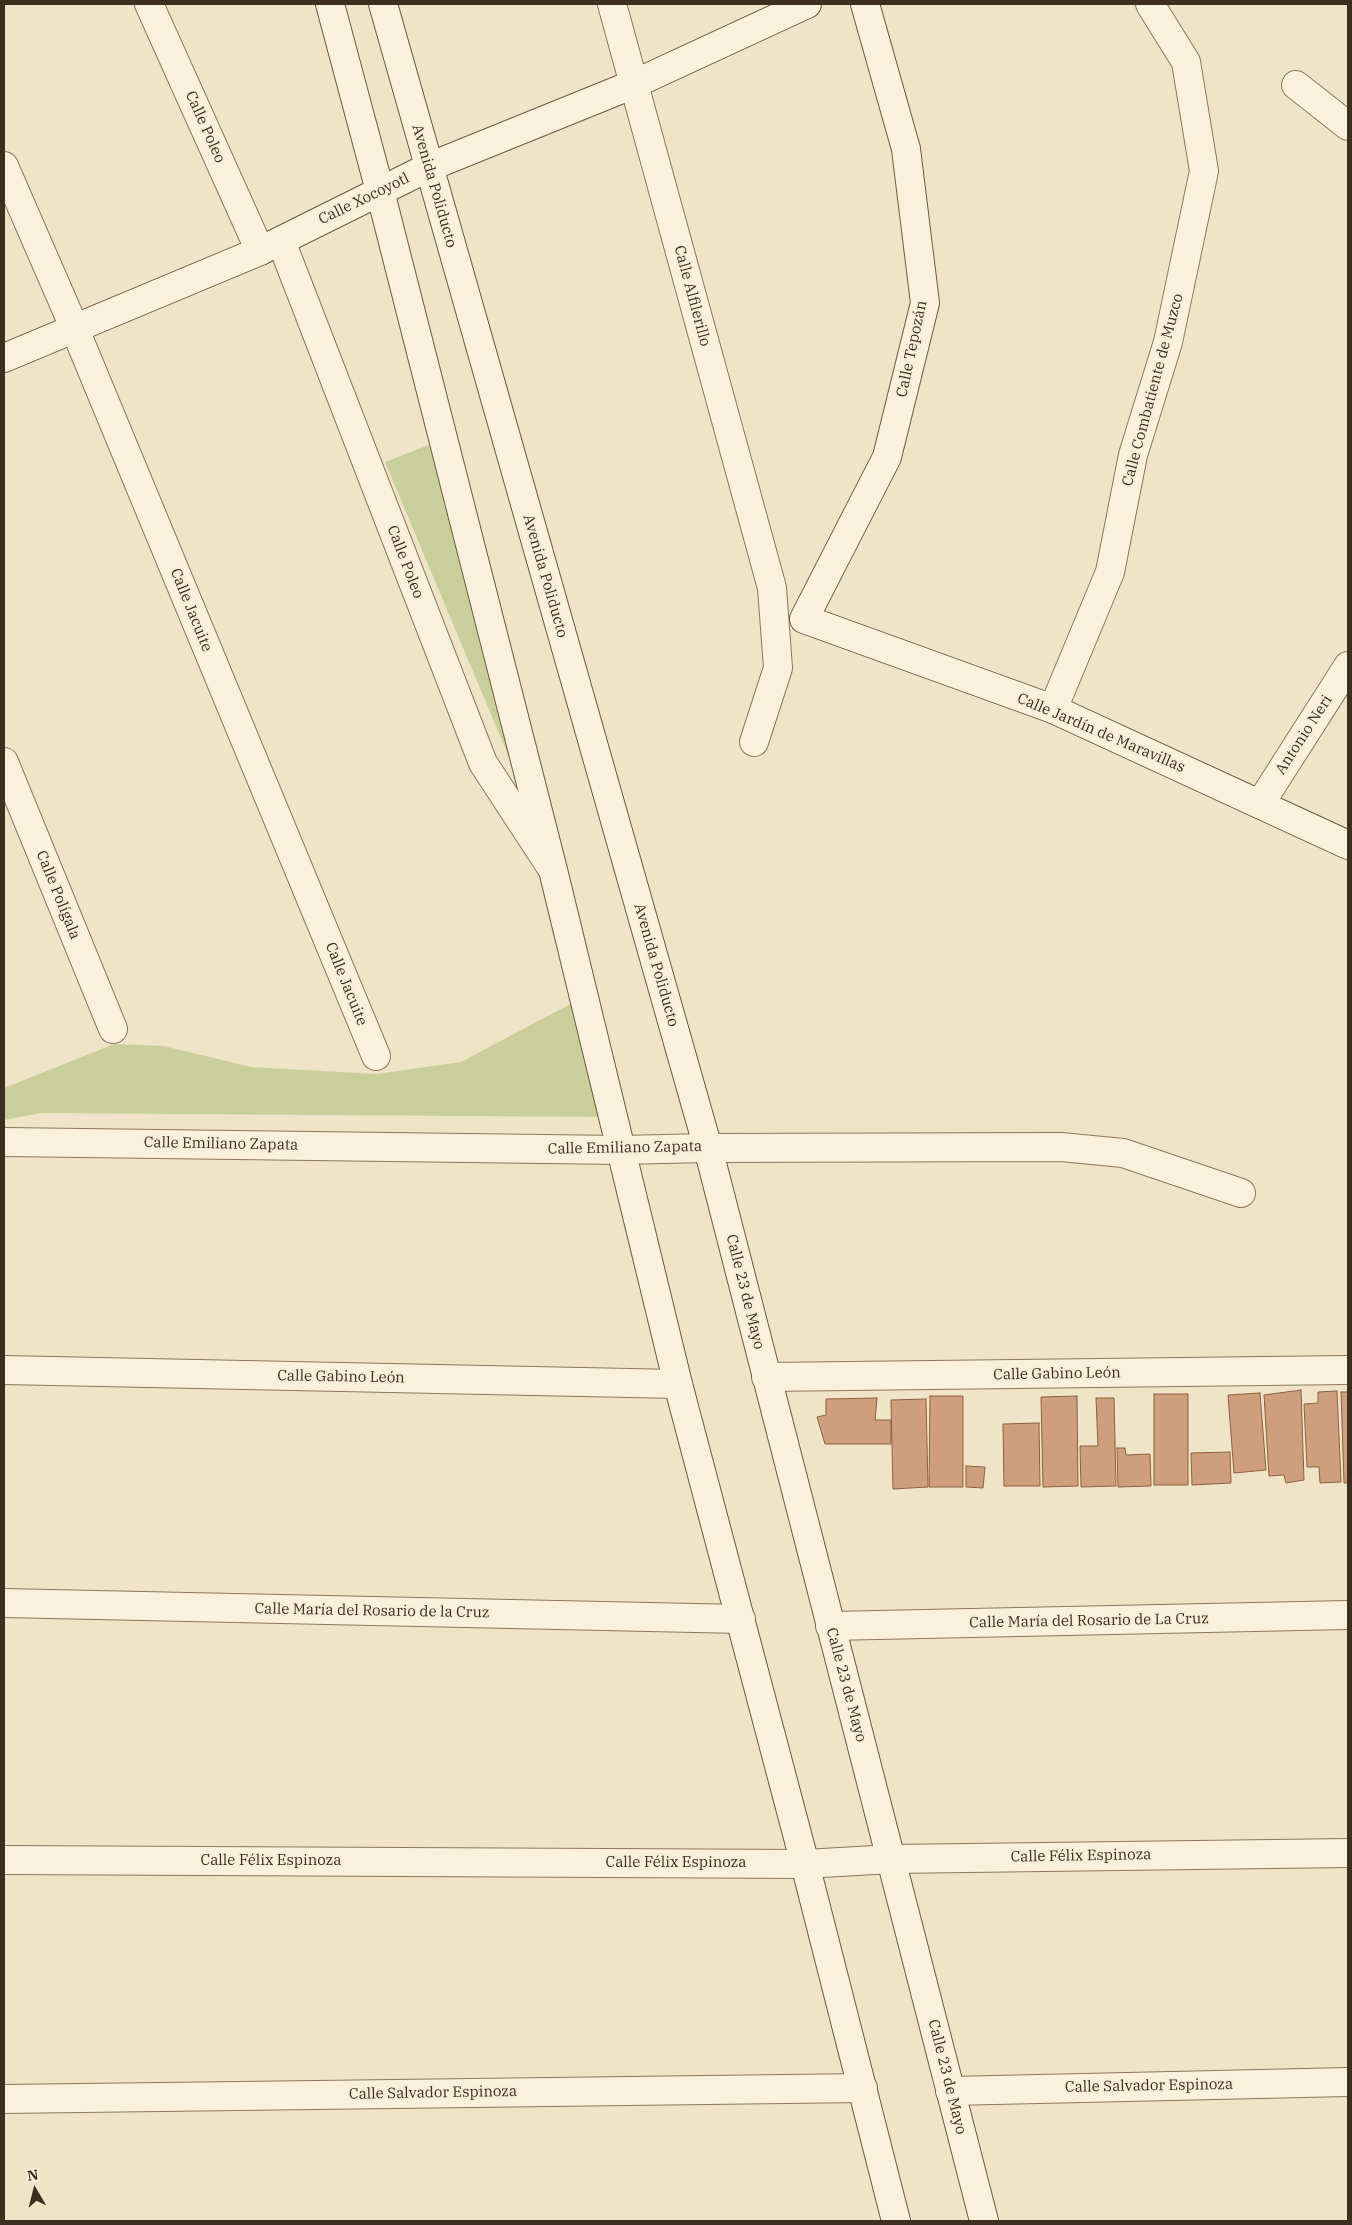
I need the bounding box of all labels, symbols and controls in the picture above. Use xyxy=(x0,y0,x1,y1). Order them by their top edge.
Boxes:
street label: Calle Poleo xyxy=(181,88,229,166)
street label: Avenida Poliducto xyxy=(408,122,460,250)
street label: Calle Xocoyotl xyxy=(316,169,412,229)
street label: Calle Alfilerillo xyxy=(670,244,714,348)
street label: Calle Combatiente de Muzco xyxy=(1119,292,1187,488)
street label: Calle Tepozán xyxy=(893,299,931,399)
street label: Avenida Poliducto xyxy=(519,512,571,640)
street label: Calle Poleo xyxy=(383,523,427,601)
street label: Calle Jacuite xyxy=(166,566,216,654)
street label: Calle Jardín de Maravillas xyxy=(1014,689,1188,777)
street label: Antonio Neri xyxy=(1272,692,1336,778)
street label: Calle Polígala xyxy=(32,848,84,942)
street label: Avenida Poliducto xyxy=(630,901,682,1029)
street label: Calle Jacuite xyxy=(321,940,371,1028)
street label: Calle Emiliano Zapata xyxy=(144,1134,298,1154)
street label: Calle Emiliano Zapata xyxy=(548,1138,702,1158)
street label: Calle 23 de Mayo xyxy=(722,1233,768,1351)
street label: Calle Gabino León xyxy=(993,1364,1121,1384)
street label: Calle Gabino León xyxy=(277,1367,405,1387)
street label: Calle María del Rosario de la Cruz xyxy=(254,1600,490,1622)
street label: Calle María del Rosario de La Cruz xyxy=(969,1610,1209,1632)
street label: Calle 23 de Mayo xyxy=(822,1626,870,1744)
street label: Calle Félix Espinoza xyxy=(1010,1846,1152,1866)
street label: Calle Félix Espinoza xyxy=(201,1852,341,1870)
street label: Calle Félix Espinoza xyxy=(606,1854,746,1872)
street label: Calle 23 de Mayo xyxy=(924,2018,970,2136)
street label: Calle Salvador Espinoza xyxy=(1065,2076,1233,2096)
street label: Calle Salvador Espinoza xyxy=(349,2083,517,2103)
north arrow xyxy=(10,2165,60,2215)
text: N xyxy=(26,2165,40,2185)

